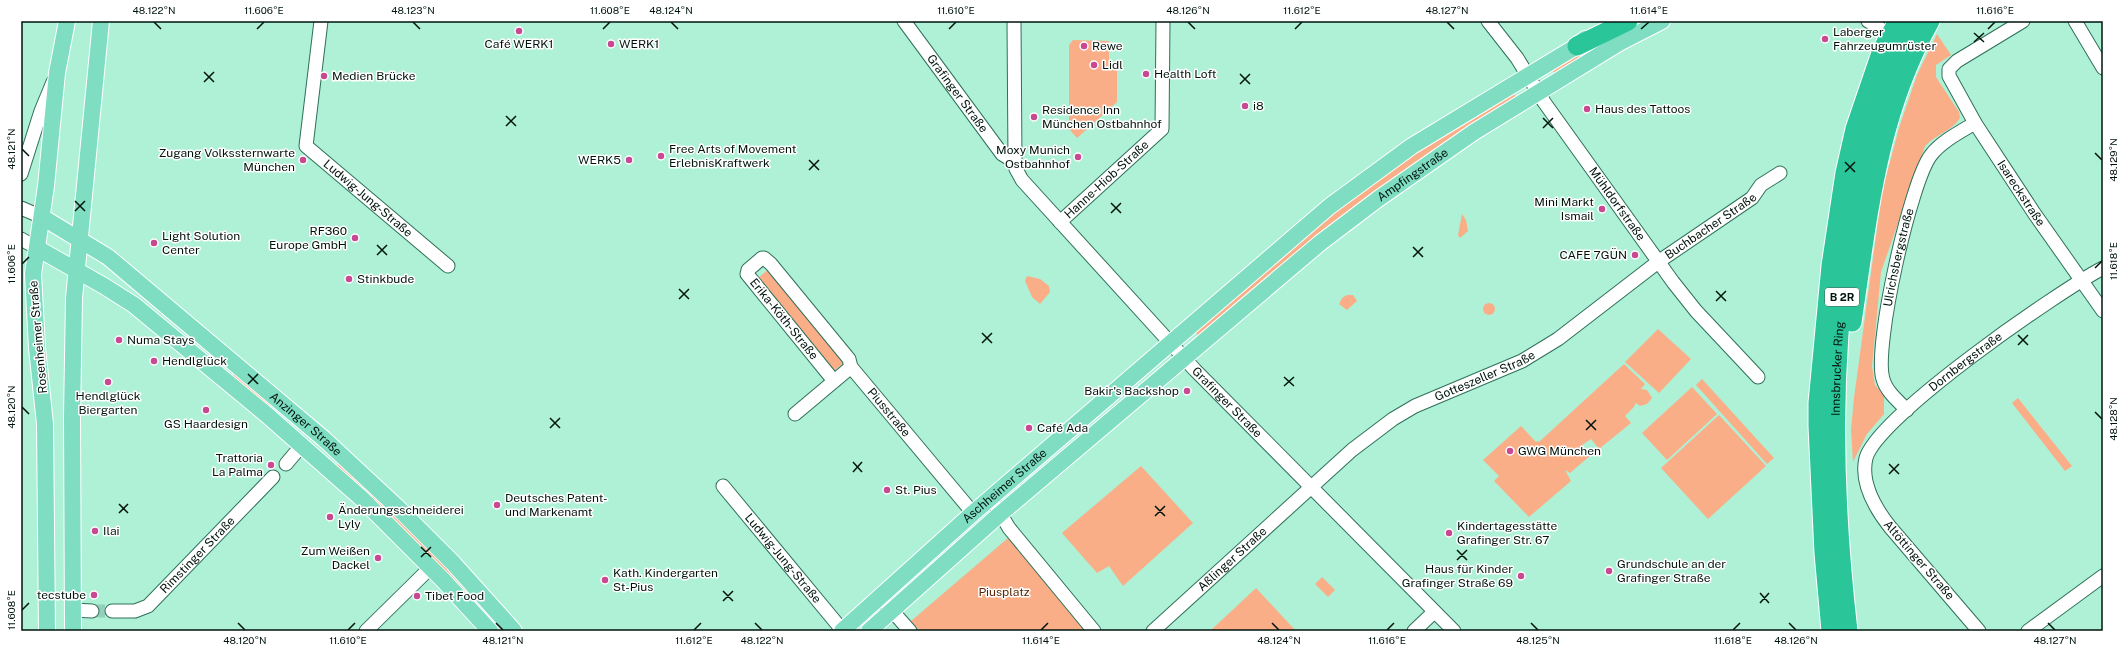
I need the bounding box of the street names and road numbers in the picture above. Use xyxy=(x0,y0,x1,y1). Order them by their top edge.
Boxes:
street label: Grafinger Straße xyxy=(924,52,991,135)
street label: Hanne-Hiob-Straße xyxy=(1062,137,1152,222)
street label: Ampfingstraße xyxy=(1374,145,1451,204)
street label: Ludwig-Jung-Straße xyxy=(321,157,415,240)
street label: Isareckstraße xyxy=(1994,157,2048,229)
street label: Mühldorfstraße xyxy=(1586,164,1648,243)
street label: Buchbacher Straße xyxy=(1662,191,1760,262)
street label: Ulrichsbergstraße xyxy=(1881,206,1917,308)
street label: Erika-Köth-Straße xyxy=(747,276,821,363)
street label: Rosenheimer Straße xyxy=(26,280,50,394)
road number: B 2R xyxy=(1825,288,1859,306)
street label: Innsbrucker Ring xyxy=(1829,321,1847,416)
street label: Dornbergstraße xyxy=(1926,329,2005,394)
street label: Gotteszeller Straße xyxy=(1433,348,1538,404)
street label: Grafinger Straße xyxy=(1189,364,1265,441)
street label: Piusstraße xyxy=(865,385,913,440)
street label: Anzinger Straße xyxy=(267,389,345,459)
street label: Aschheimer Straße xyxy=(960,446,1050,526)
street label: Ludwig-Jung-Straße xyxy=(742,511,824,606)
street label: Rimstinger Straße xyxy=(157,514,238,596)
street label: Altöttinger Straße xyxy=(1881,517,1957,603)
street label: Aßlinger Straße xyxy=(1195,524,1270,594)

